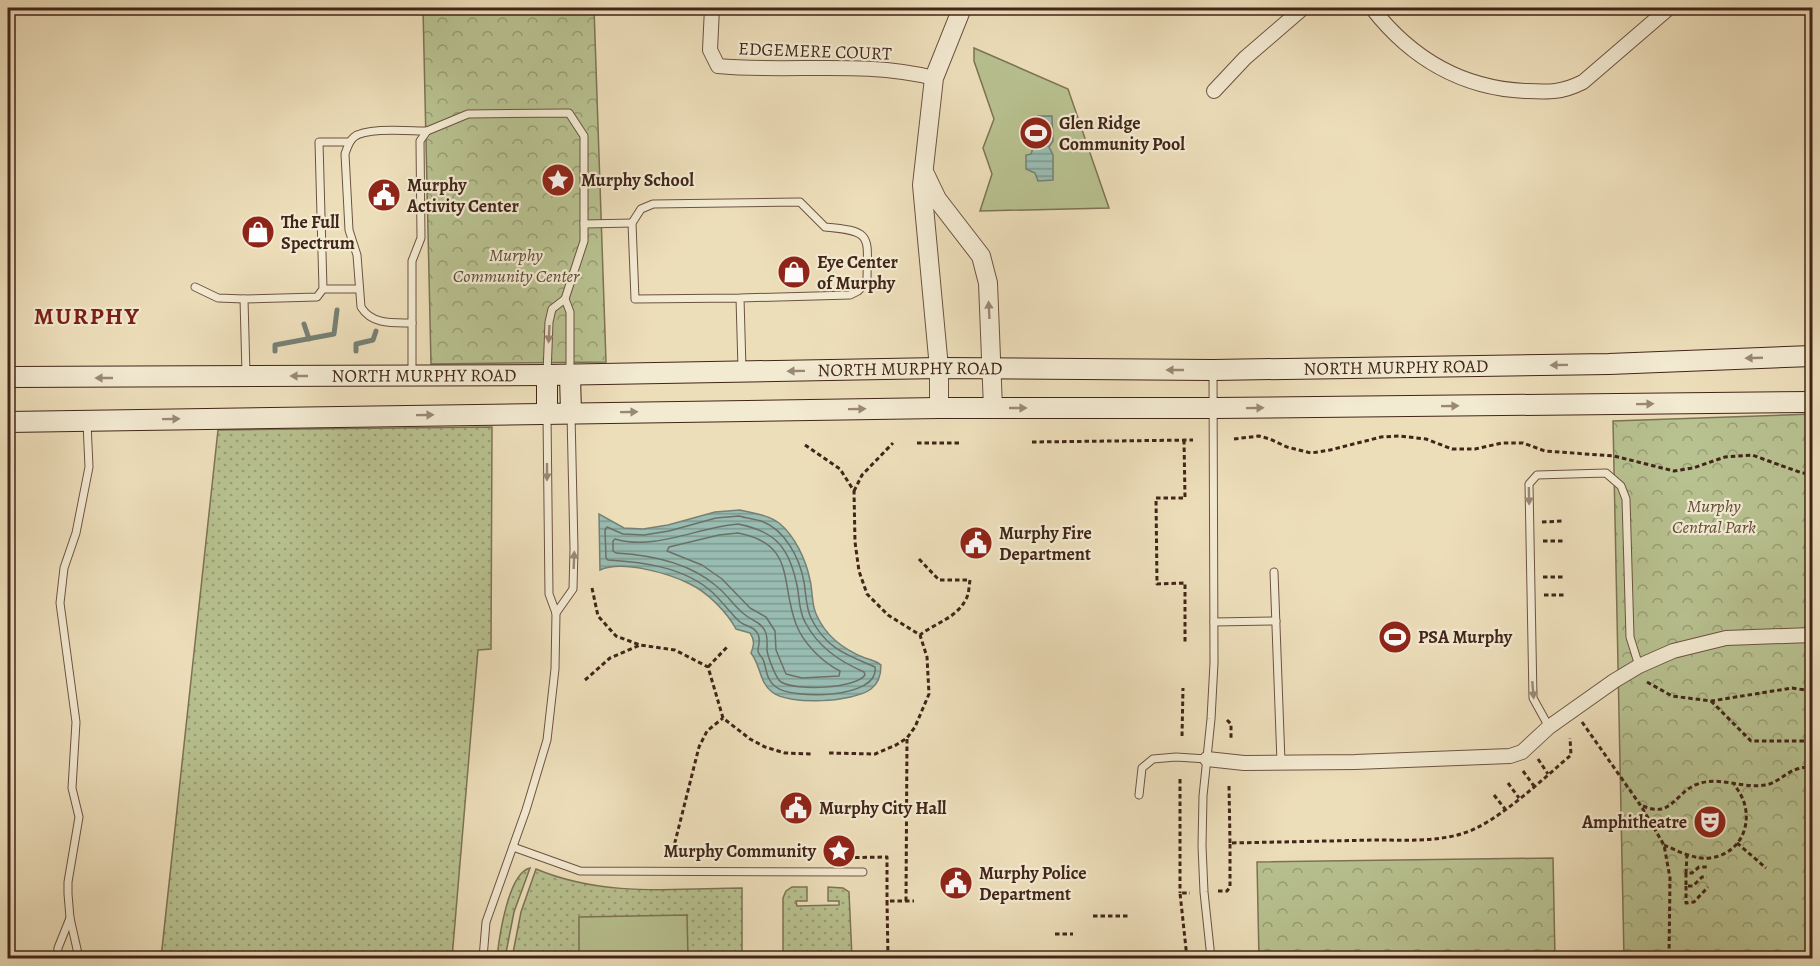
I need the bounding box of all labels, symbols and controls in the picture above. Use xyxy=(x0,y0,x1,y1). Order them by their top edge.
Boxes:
street label: EDGEMERE COURT xyxy=(738,36,892,66)
place label: Glen Ridge Community Pool xyxy=(1059,111,1185,156)
sports icon: Glen Ridge Community Pool xyxy=(1018,115,1054,151)
place icon: Murphy School xyxy=(540,162,576,198)
place label: Murphy School xyxy=(581,168,694,192)
place label: Murphy Activity Center xyxy=(406,173,520,218)
public building icon: Murphy Activity Center xyxy=(366,177,402,213)
place label: The Full Spectrum xyxy=(281,210,355,255)
shop icon: The Full Spectrum xyxy=(240,214,276,250)
park label: Murphy Community Center xyxy=(453,243,580,288)
place label: Eye Center of Murphy xyxy=(817,250,898,295)
shop icon: Eye Center of Murphy xyxy=(776,254,812,290)
district label: MURPHY xyxy=(34,300,140,332)
one-way arrow xyxy=(984,300,993,319)
one-way arrow xyxy=(544,324,553,343)
one-way arrow xyxy=(1745,353,1764,363)
street label: NORTH MURPHY ROAD xyxy=(1303,354,1489,381)
street label: NORTH MURPHY ROAD xyxy=(817,356,1003,382)
one-way arrow xyxy=(1550,360,1569,369)
street label: NORTH MURPHY ROAD xyxy=(331,363,517,388)
one-way arrow xyxy=(1166,365,1185,375)
one-way arrow xyxy=(787,366,806,376)
one-way arrow xyxy=(290,372,309,381)
one-way arrow xyxy=(95,373,114,383)
one-way arrow xyxy=(1636,399,1655,409)
one-way arrow xyxy=(1441,401,1460,411)
one-way arrow xyxy=(1009,403,1028,413)
one-way arrow xyxy=(1246,403,1265,412)
one-way arrow xyxy=(847,404,866,414)
one-way arrow xyxy=(620,407,639,417)
one-way arrow xyxy=(416,410,435,420)
one-way arrow xyxy=(161,414,180,424)
one-way arrow xyxy=(542,462,552,481)
one-way arrow xyxy=(1524,486,1534,505)
park label: Murphy Central Park xyxy=(1672,494,1756,539)
place label: Murphy Fire Department xyxy=(999,521,1092,566)
public building icon: Murphy Fire Department xyxy=(958,525,994,561)
one-way arrow xyxy=(569,551,579,570)
sports icon: PSA Murphy xyxy=(1377,619,1413,655)
place label: PSA Murphy xyxy=(1418,625,1513,649)
one-way arrow xyxy=(1528,681,1538,700)
public building icon: Murphy City Hall xyxy=(778,790,814,826)
place label: Murphy City Hall xyxy=(819,796,947,820)
theatre icon: Amphitheatre xyxy=(1692,804,1728,840)
place label: Amphitheatre xyxy=(1581,810,1687,834)
place icon: Murphy Community xyxy=(821,833,857,869)
place label: Murphy Community xyxy=(663,839,817,863)
place label: Murphy Police Department xyxy=(979,861,1087,906)
public building icon: Murphy Police Department xyxy=(938,865,974,901)

